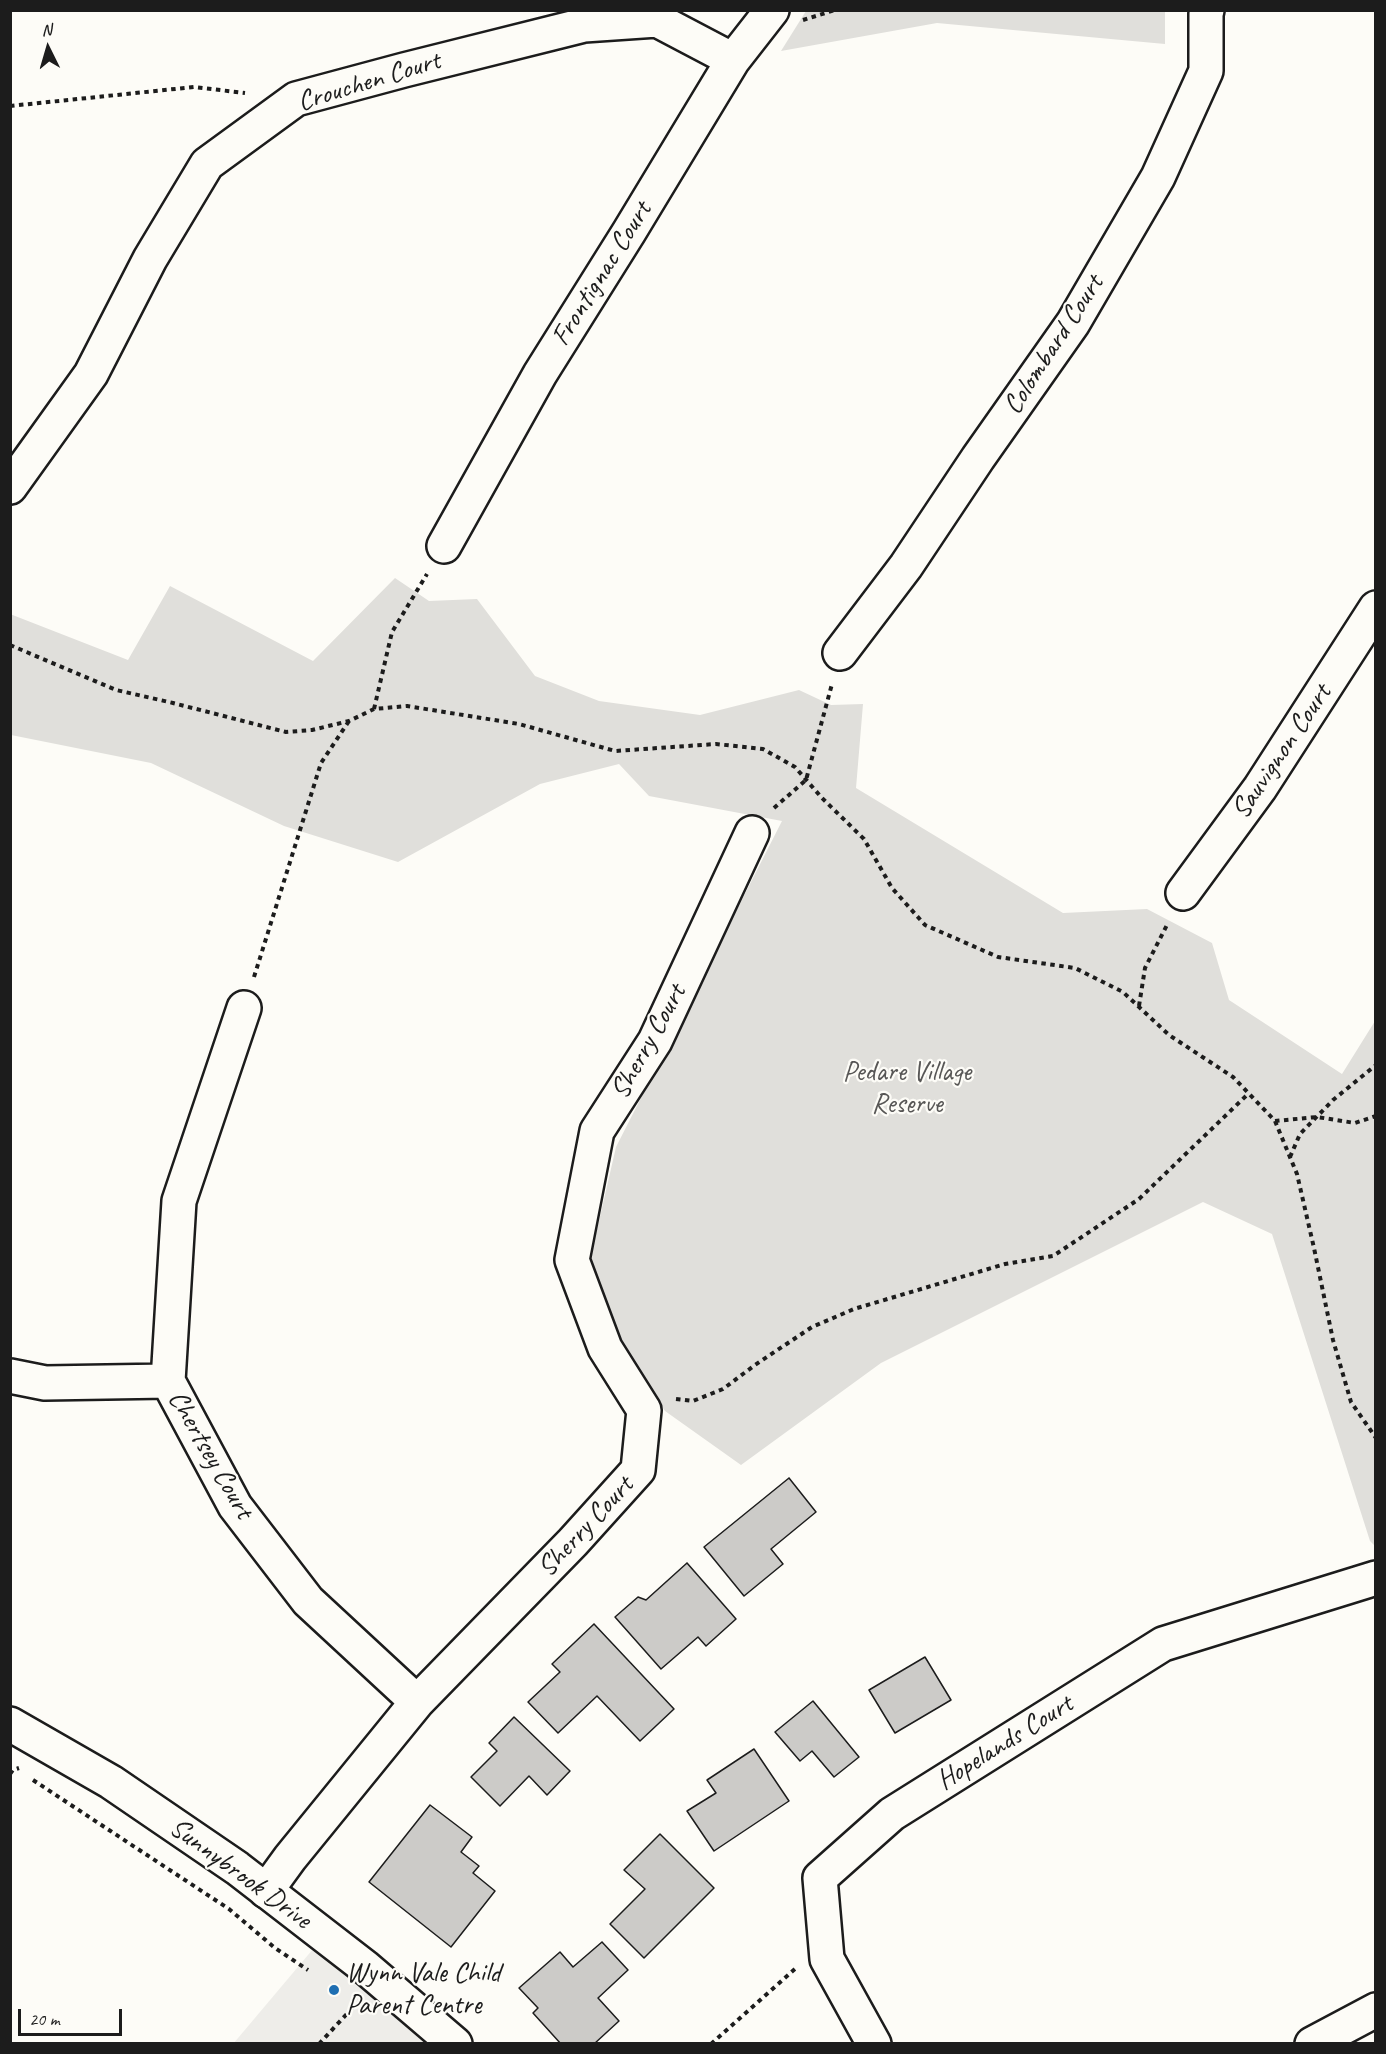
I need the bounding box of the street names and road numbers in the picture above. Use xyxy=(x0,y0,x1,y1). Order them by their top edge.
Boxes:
street label: Crouchen Court xyxy=(294,44,444,120)
street label: Frontignac Court xyxy=(544,196,660,352)
street label: Colombard Court xyxy=(997,269,1111,421)
street label: Sauvignon Court xyxy=(1225,678,1339,826)
street label: Sherry Court xyxy=(604,979,694,1105)
street label: Chertsey Court xyxy=(160,1385,260,1525)
street label: Sherry Court xyxy=(531,1470,641,1584)
street label: Hopelands Court xyxy=(931,1688,1079,1798)
street label: Sunnybrook Drive xyxy=(162,1811,318,1937)

